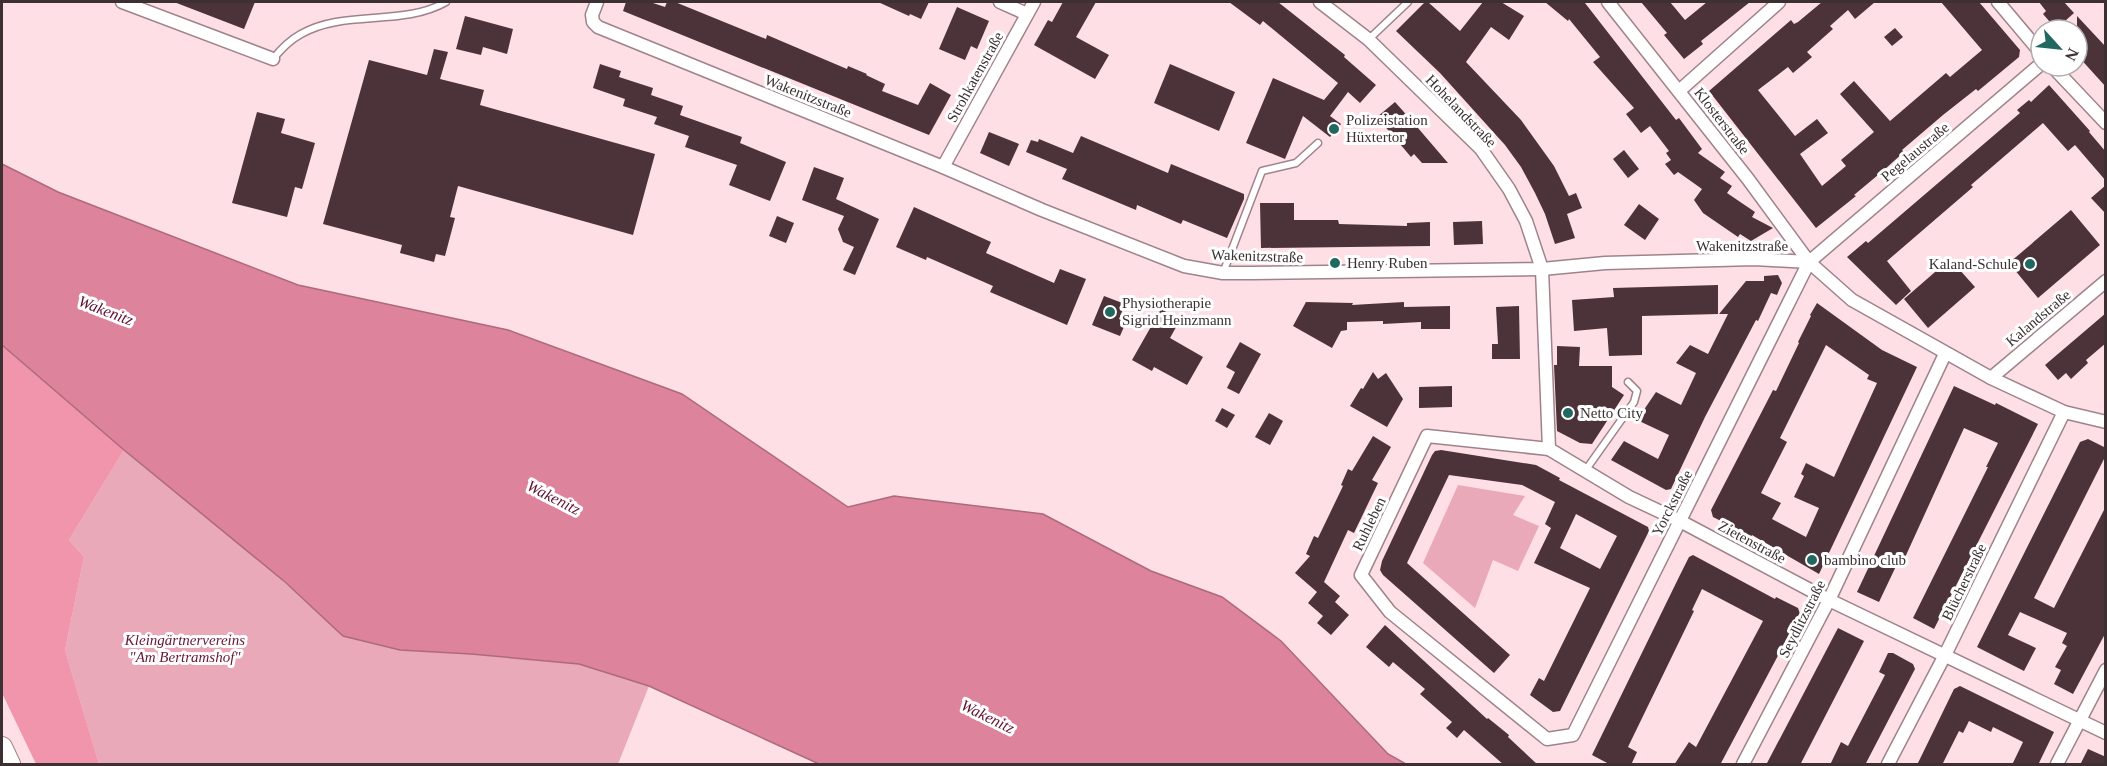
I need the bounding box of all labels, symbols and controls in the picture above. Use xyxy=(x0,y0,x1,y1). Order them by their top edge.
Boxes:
north arrow xyxy=(2029,18,2089,78)
street label: Strohkatenstraße xyxy=(944,29,1007,125)
text: N xyxy=(2062,46,2082,64)
street label: Wakenitzstraße xyxy=(762,71,854,121)
street label: Hohelandstraße xyxy=(1423,72,1500,151)
street label: Klosterstraße xyxy=(1691,85,1753,158)
place label: Polizeistation Hüxtertor xyxy=(1346,112,1428,145)
street label: Pegelaustraße xyxy=(1878,119,1952,185)
marker: Polizeistation Hüxtertor xyxy=(1327,122,1341,136)
street label: Wakenitzstraße xyxy=(1696,238,1788,254)
street label: Wakenitzstraße xyxy=(1211,246,1304,266)
place label: Henry Ruben xyxy=(1347,255,1428,271)
marker: Henry Ruben xyxy=(1328,256,1342,270)
place label: Kaland-Schule xyxy=(1929,256,2018,272)
marker: Kaland-Schule xyxy=(2023,257,2037,271)
street label: Kalandstraße xyxy=(2003,286,2074,350)
water label: Wakenitz xyxy=(76,292,136,329)
place label: Physiotherapie Sigrid Heinzmann xyxy=(1122,295,1232,328)
marker: Physiotherapie Sigrid Heinzmann xyxy=(1103,305,1117,319)
place label: Netto City xyxy=(1580,405,1643,421)
marker: Netto City xyxy=(1561,406,1575,420)
street label: Yorckstraße xyxy=(1649,467,1696,539)
water label: Wakenitz xyxy=(524,477,584,518)
street label: Ruhleben xyxy=(1349,494,1389,553)
street label: Zietenstraße xyxy=(1716,518,1789,567)
street label: Blücherstraße xyxy=(1939,541,1990,623)
place label: bambino club xyxy=(1824,552,1906,568)
marker: bambino club xyxy=(1805,553,1819,567)
street label: Seydlitzstraße xyxy=(1776,577,1829,660)
park label: Kleingärtnervereins "Am Bertramshof" xyxy=(124,632,245,665)
water label: Wakenitz xyxy=(958,696,1018,737)

